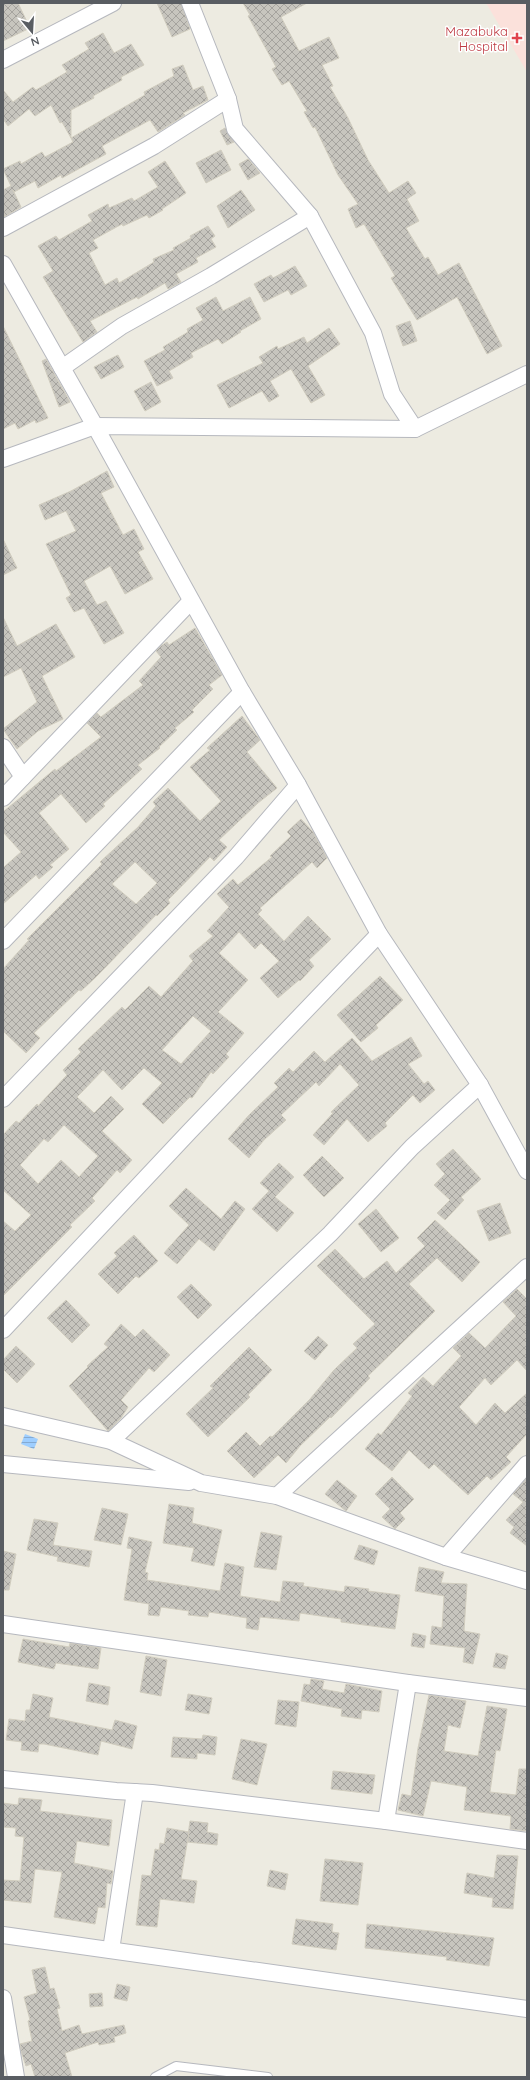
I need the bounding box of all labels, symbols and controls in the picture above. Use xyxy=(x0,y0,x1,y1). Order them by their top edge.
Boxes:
north arrow xyxy=(12,12,52,52)
place label: Mazabuka Hospital xyxy=(445,23,508,54)
marker: Mazabuka Hospital xyxy=(511,32,523,44)
text: N xyxy=(29,34,41,49)

